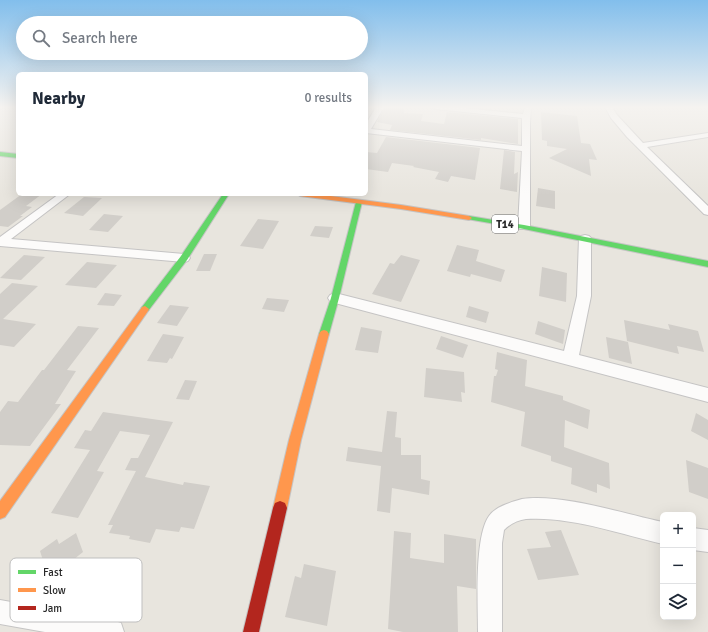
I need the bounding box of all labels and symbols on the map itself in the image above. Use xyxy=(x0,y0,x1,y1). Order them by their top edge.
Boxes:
road number: T14 xyxy=(492,215,518,233)
legend xyxy=(10,558,142,622)
text: Fast xyxy=(43,566,63,579)
text: Slow xyxy=(43,584,66,597)
text: Jam xyxy=(43,602,62,615)

